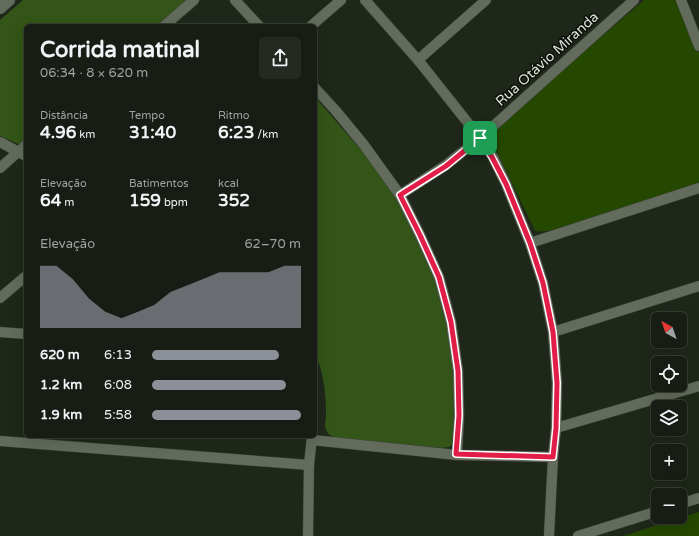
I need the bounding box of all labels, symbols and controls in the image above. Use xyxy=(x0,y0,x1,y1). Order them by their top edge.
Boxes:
street label: Rua Otávio Miranda xyxy=(492,8,602,110)
text: Corrida matinal xyxy=(40,37,200,63)
button: share xyxy=(259,37,301,79)
text: 06:34 · 8 × 620 m xyxy=(40,65,148,81)
text: Distância xyxy=(40,109,88,122)
text: Tempo xyxy=(129,109,165,122)
text: Ritmo xyxy=(218,109,250,122)
pin xyxy=(463,121,497,155)
text: 4.96 xyxy=(40,122,76,143)
text: 31:40 xyxy=(129,122,176,143)
text: 6:23 xyxy=(218,122,254,143)
icon: arrive xyxy=(469,127,491,149)
text: km xyxy=(76,128,95,141)
text: /km xyxy=(254,128,278,141)
text: Elevação xyxy=(40,177,87,190)
text: Batimentos xyxy=(129,177,189,190)
text: kcal xyxy=(218,177,239,190)
text: 64 xyxy=(40,190,61,211)
text: 159 xyxy=(129,190,161,211)
text: 352 xyxy=(218,190,250,211)
text: m xyxy=(61,196,74,209)
text: bpm xyxy=(161,196,188,209)
text: Elevação xyxy=(40,236,95,252)
text: 62–70 m xyxy=(244,236,301,252)
north arrow xyxy=(651,312,687,348)
map controls xyxy=(651,312,687,524)
text: 620 m xyxy=(40,347,80,363)
text: 6:13 xyxy=(104,347,132,363)
button: locate xyxy=(651,356,687,392)
text: 1.2 km xyxy=(40,377,82,393)
text: 6:08 xyxy=(104,377,132,393)
button: layers xyxy=(651,400,687,436)
text: 1.9 km xyxy=(40,407,82,423)
text: 5:58 xyxy=(104,407,132,423)
button: + xyxy=(651,444,687,480)
button: − xyxy=(651,488,687,524)

